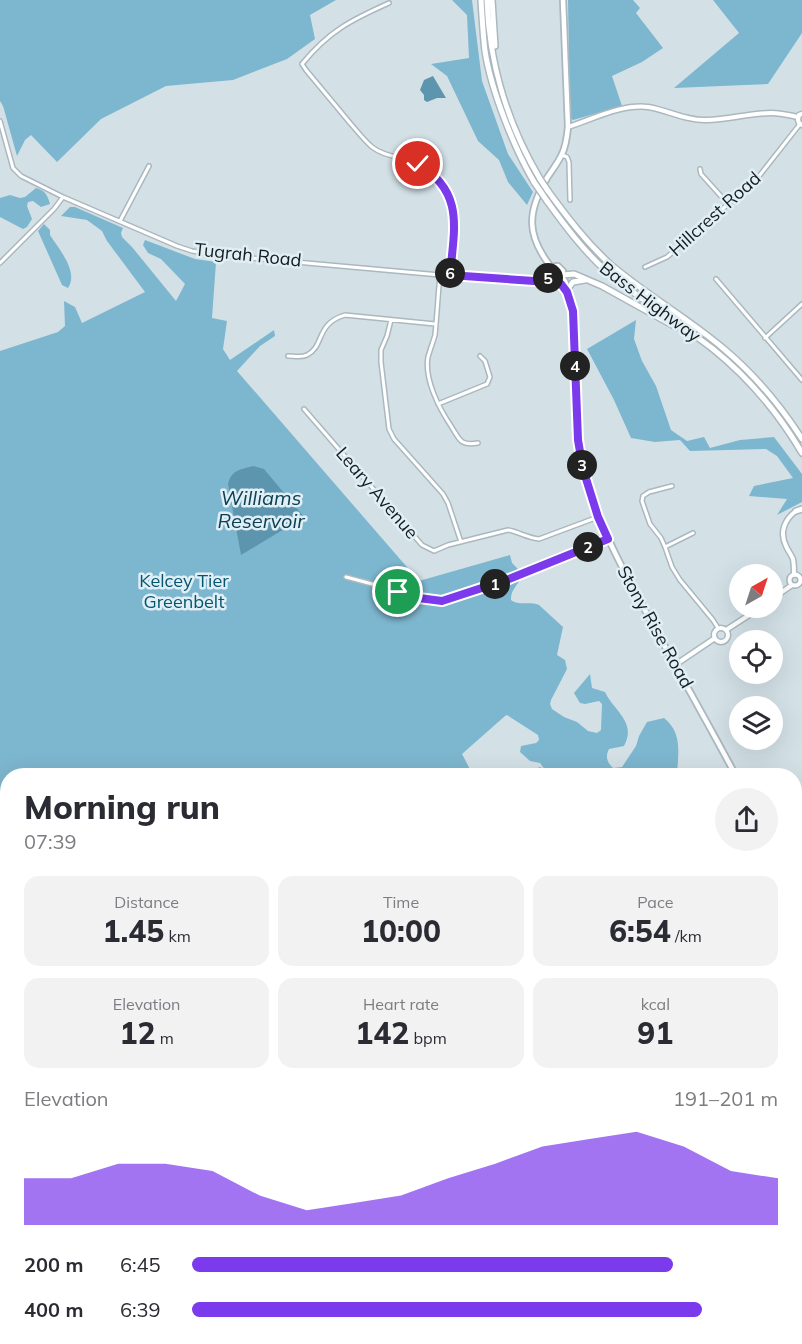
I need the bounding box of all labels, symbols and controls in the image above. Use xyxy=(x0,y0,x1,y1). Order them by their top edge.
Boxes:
pin xyxy=(392,138,443,189)
icon: check xyxy=(401,147,434,180)
street label: Hillcrest Road xyxy=(664,166,765,261)
street label: Tugrah Road xyxy=(193,237,303,272)
street label: Bass Highway xyxy=(595,256,706,347)
pin: 6 xyxy=(435,258,465,288)
text: 6 xyxy=(445,263,455,283)
pin: 5 xyxy=(533,263,563,293)
text: 5 xyxy=(543,268,553,288)
pin: 4 xyxy=(560,351,590,381)
text: 4 xyxy=(570,356,580,376)
street label: Leary Avenue xyxy=(331,442,424,543)
pin: 3 xyxy=(567,450,597,480)
text: 3 xyxy=(577,455,587,475)
water label: Williams Reservoir xyxy=(217,485,305,533)
pin: 2 xyxy=(573,532,603,562)
text: 2 xyxy=(583,537,593,557)
street label: Stony Rise Road xyxy=(612,561,699,692)
north arrow xyxy=(729,564,783,618)
map controls xyxy=(729,564,783,750)
pin xyxy=(372,566,423,617)
park label: Kelcey Tier Greenbelt xyxy=(139,569,229,613)
pin: 1 xyxy=(480,569,510,599)
text: 1 xyxy=(490,574,500,594)
icon: arrive xyxy=(381,575,414,608)
button: locate xyxy=(729,630,783,684)
button: layers xyxy=(729,696,783,750)
text: Morning run xyxy=(24,786,220,827)
button: share xyxy=(715,788,778,851)
text: 07:39 xyxy=(24,829,77,854)
text: Distance xyxy=(114,892,179,912)
text: Time xyxy=(383,892,419,912)
text: Pace xyxy=(637,892,673,912)
text: 1.45 xyxy=(103,912,164,950)
text: 10:00 xyxy=(361,912,441,950)
text: 6:54 xyxy=(609,912,671,950)
text: km xyxy=(164,926,191,946)
text: /km xyxy=(671,926,702,946)
text: Elevation xyxy=(113,994,181,1014)
text: Heart rate xyxy=(363,994,439,1014)
text: kcal xyxy=(641,994,670,1014)
text: 12 xyxy=(120,1014,156,1052)
text: 142 xyxy=(355,1014,409,1052)
text: 91 xyxy=(637,1014,673,1052)
text: m xyxy=(156,1028,174,1048)
text: bpm xyxy=(409,1028,447,1048)
text: Elevation xyxy=(24,1086,109,1111)
text: 191–201 m xyxy=(673,1086,778,1111)
text: 200 m xyxy=(24,1252,83,1277)
text: 6:45 xyxy=(120,1252,161,1277)
text: 400 m xyxy=(24,1297,83,1322)
text: 6:39 xyxy=(120,1297,161,1322)

